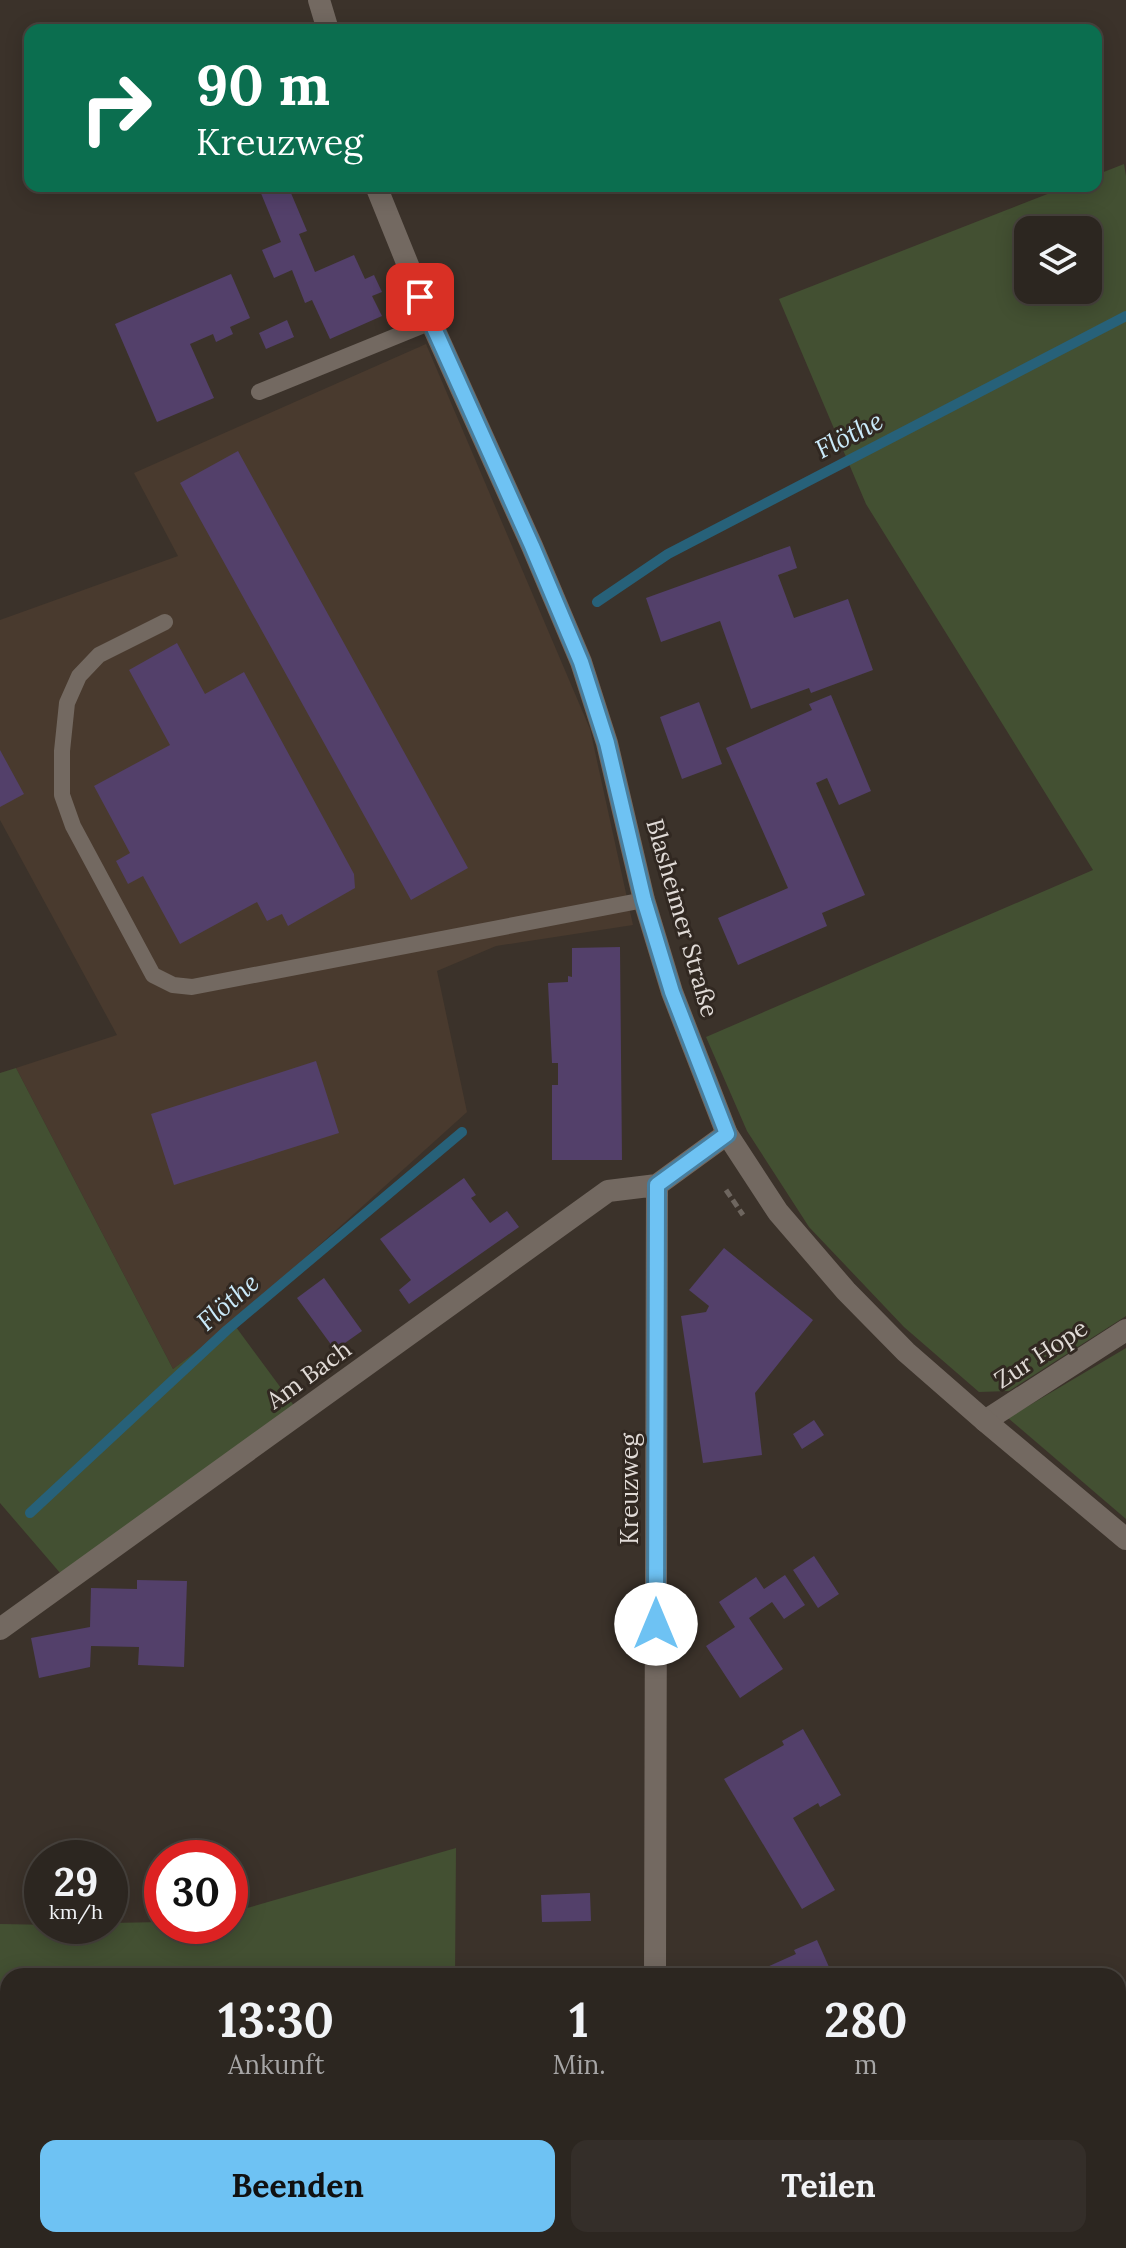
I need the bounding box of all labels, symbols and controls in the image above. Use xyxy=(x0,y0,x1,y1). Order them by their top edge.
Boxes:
text: 90 m xyxy=(196,49,330,120)
icon: right xyxy=(64,56,168,160)
text: Kreuzweg xyxy=(196,119,363,165)
map controls xyxy=(1014,216,1102,304)
button: layers xyxy=(1014,216,1102,304)
pin xyxy=(386,263,454,331)
icon: arrive xyxy=(398,275,442,319)
water label: Flöthe xyxy=(809,404,888,466)
street label: Blasheimer Straße xyxy=(639,815,726,1021)
water label: Flöthe xyxy=(190,1266,266,1338)
street label: Zur Hope xyxy=(988,1312,1093,1395)
street label: Am Bach xyxy=(259,1333,357,1416)
street label: Kreuzweg xyxy=(614,1433,645,1545)
position arrow xyxy=(614,1582,698,1666)
speed limit sign: 30 xyxy=(144,1840,248,1944)
text: 29 xyxy=(54,1856,98,1907)
text: km/h xyxy=(49,1899,103,1924)
text: 13:30 xyxy=(218,1989,334,2050)
text: 1 xyxy=(569,1989,589,2050)
text: 280 xyxy=(824,1989,908,2050)
text: Ankunft xyxy=(228,2048,324,2081)
text: Min. xyxy=(552,2048,606,2081)
text: m xyxy=(854,2048,877,2081)
button: Beenden xyxy=(40,2140,555,2232)
button: Teilen xyxy=(571,2140,1086,2232)

